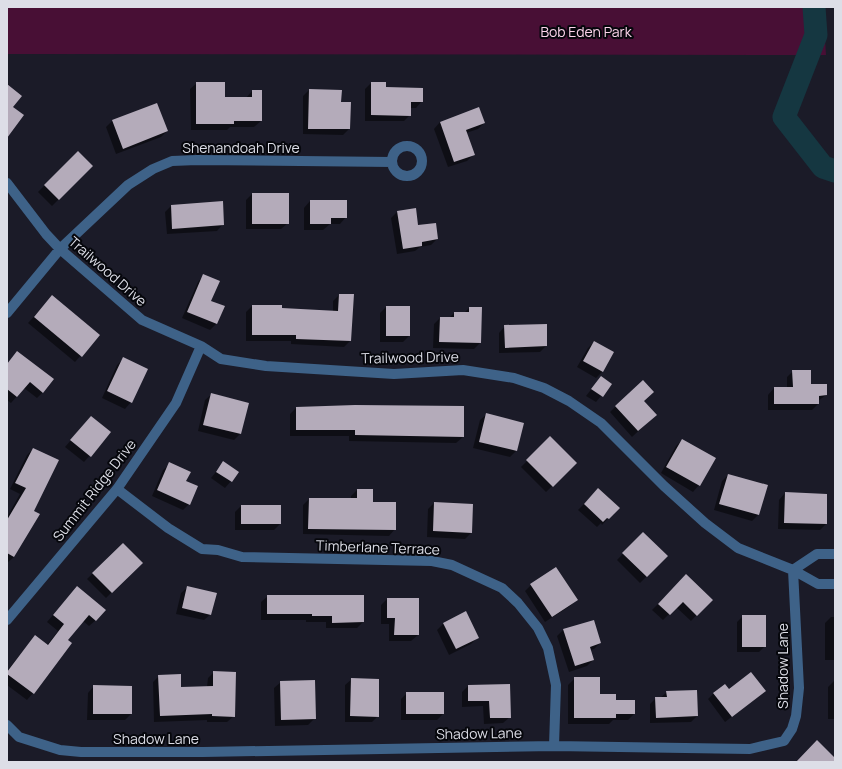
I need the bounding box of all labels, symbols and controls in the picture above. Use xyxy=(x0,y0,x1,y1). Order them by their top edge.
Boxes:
park label: Bob Eden Park xyxy=(540,22,633,41)
street label: Shenandoah Drive xyxy=(182,138,300,157)
street label: Trailwood Drive xyxy=(65,232,151,310)
street label: Trailwood Drive xyxy=(361,347,459,367)
street label: Summit Ridge Drive xyxy=(48,435,140,545)
street label: Timberlane Terrace xyxy=(316,535,440,559)
street label: Shadow Lane xyxy=(773,623,792,709)
street label: Shadow Lane xyxy=(436,723,522,743)
street label: Shadow Lane xyxy=(113,729,199,748)

